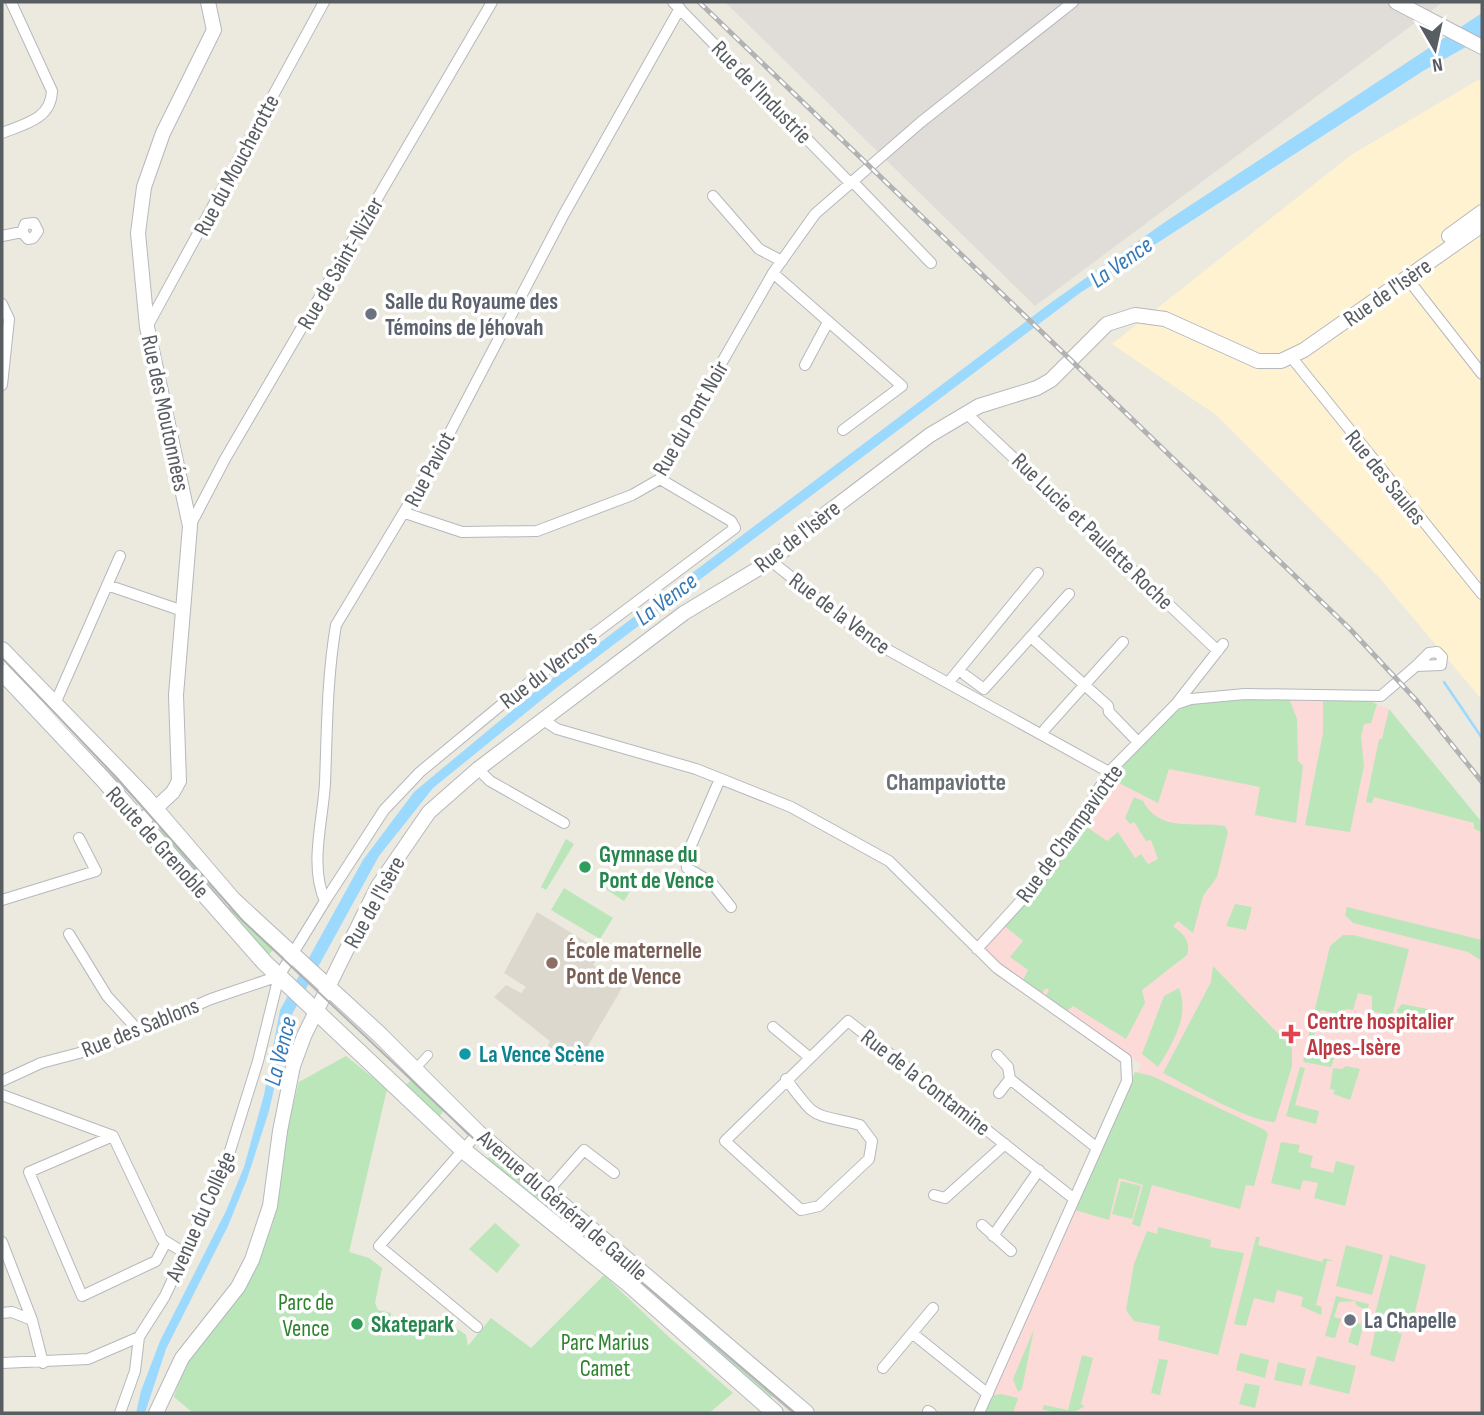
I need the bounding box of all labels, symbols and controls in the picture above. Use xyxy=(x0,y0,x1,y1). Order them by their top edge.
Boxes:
north arrow xyxy=(1400,14,1470,84)
street label: Rue de l'Industrie xyxy=(705,35,817,150)
text: N xyxy=(1431,52,1444,76)
street label: Rue du Moucherotte xyxy=(188,90,286,241)
street label: Rue de Saint-Nizier xyxy=(292,192,390,335)
water label: La Vence xyxy=(1084,230,1158,294)
street label: Rue de l'Isère xyxy=(1338,252,1437,333)
place label: Salle du Royaume des Témoins de Jéhovah xyxy=(385,288,558,342)
marker: Salle du Royaume des Témoins de Jéhovah xyxy=(363,306,379,322)
street label: Rue des Moutonnées xyxy=(135,332,195,494)
street label: Rue du Pont Noir xyxy=(647,356,735,481)
street label: Rue des Saules xyxy=(1338,425,1432,531)
street label: Rue Paviot xyxy=(399,427,461,512)
street label: Rue Lucie et Paulette Roche xyxy=(1006,447,1179,616)
street label: Rue de l'Isère xyxy=(749,495,846,579)
water label: La Vence xyxy=(630,567,703,632)
street label: Rue de la Vence xyxy=(783,567,896,661)
street label: Rue du Vercors xyxy=(495,624,603,715)
street label: Rue de Champaviotte xyxy=(1010,759,1129,908)
district label: Champaviotte xyxy=(886,768,1006,797)
street label: Route de Grenoble xyxy=(100,781,215,905)
place label: Gymnase du Pont de Vence xyxy=(599,841,714,895)
street label: Rue de l'Isère xyxy=(338,851,412,954)
marker: Gymnase du Pont de Vence xyxy=(577,859,593,875)
place label: École maternelle Pont de Vence xyxy=(566,937,702,991)
marker: École maternelle Pont de Vence xyxy=(544,955,560,971)
street label: Rue des Sablons xyxy=(78,992,203,1064)
place label: Centre hospitalier Alpes-Isère xyxy=(1306,1008,1454,1062)
water label: La Vence xyxy=(258,1014,303,1089)
street label: Rue de la Contamine xyxy=(855,1023,996,1142)
marker: Centre hospitalier Alpes-Isère xyxy=(1281,1024,1301,1044)
place label: La Vence Scène xyxy=(479,1041,605,1069)
marker: La Vence Scène xyxy=(457,1046,473,1062)
street label: Avenue du Général de Gaulle xyxy=(471,1124,653,1287)
street label: Avenue du Collège xyxy=(159,1147,242,1287)
park label: Parc de Vence xyxy=(278,1289,334,1343)
place label: La Chapelle xyxy=(1364,1307,1457,1335)
place label: Skatepark xyxy=(371,1311,454,1339)
marker: La Chapelle xyxy=(1342,1312,1358,1328)
marker: Skatepark xyxy=(349,1316,365,1332)
park label: Parc Marius Camet xyxy=(561,1329,649,1383)

